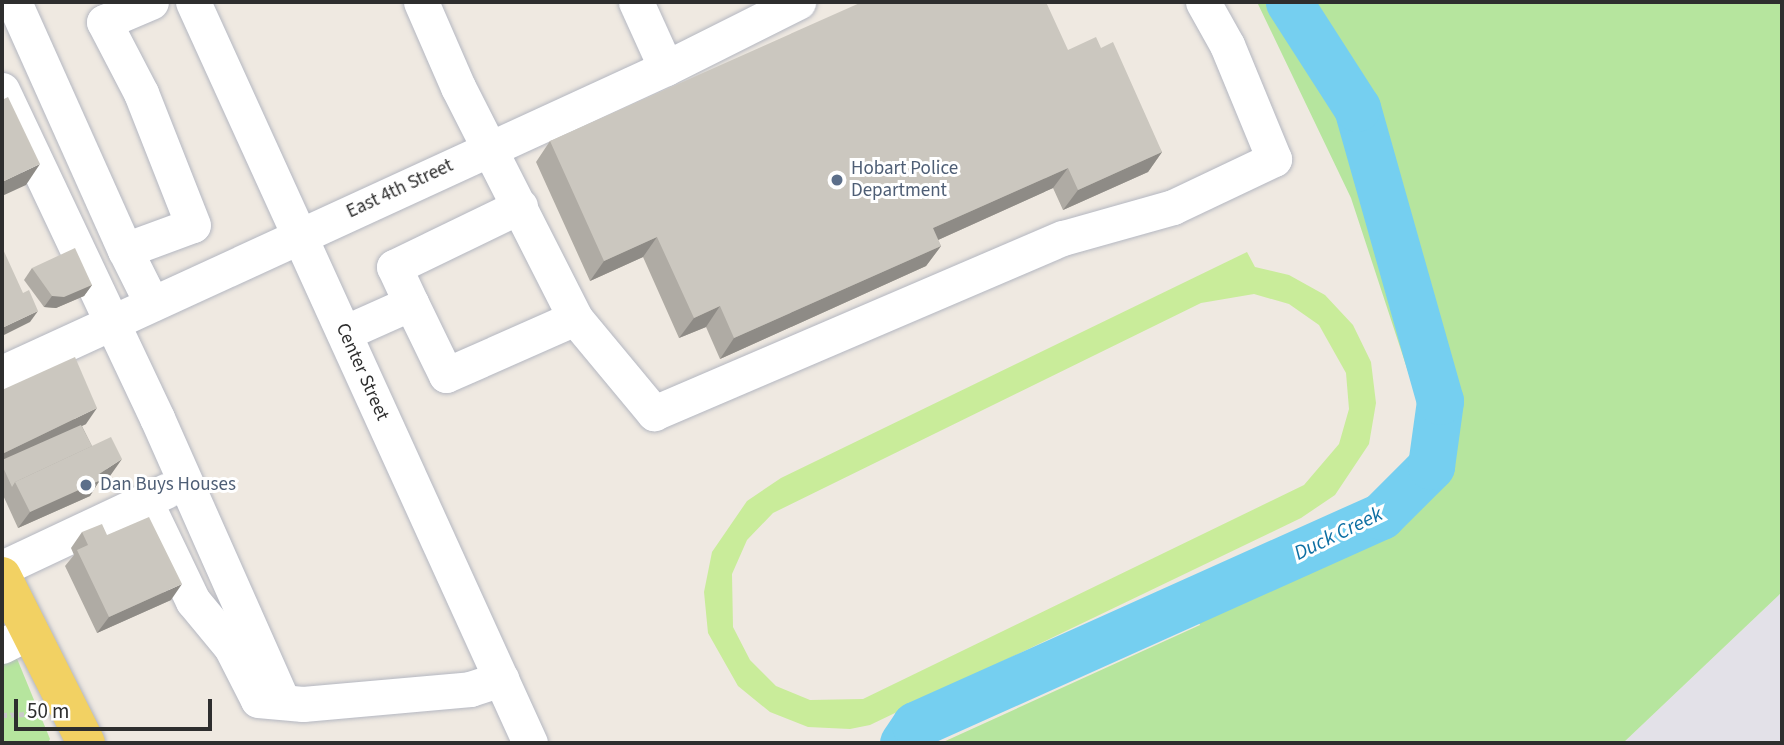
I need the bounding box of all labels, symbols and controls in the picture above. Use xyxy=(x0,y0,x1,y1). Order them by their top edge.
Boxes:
street label: East 4th Street xyxy=(343,154,457,224)
place label: Hobart Police Department xyxy=(851,158,958,202)
marker: Hobart Police Department xyxy=(829,172,845,188)
street label: Center Street xyxy=(330,320,394,424)
place label: Dan Buys Houses xyxy=(100,474,236,496)
marker: Dan Buys Houses xyxy=(78,477,94,493)
water label: Duck Creek xyxy=(1290,501,1386,565)
scale bar xyxy=(18,686,215,730)
text: 50 m xyxy=(27,696,69,726)

